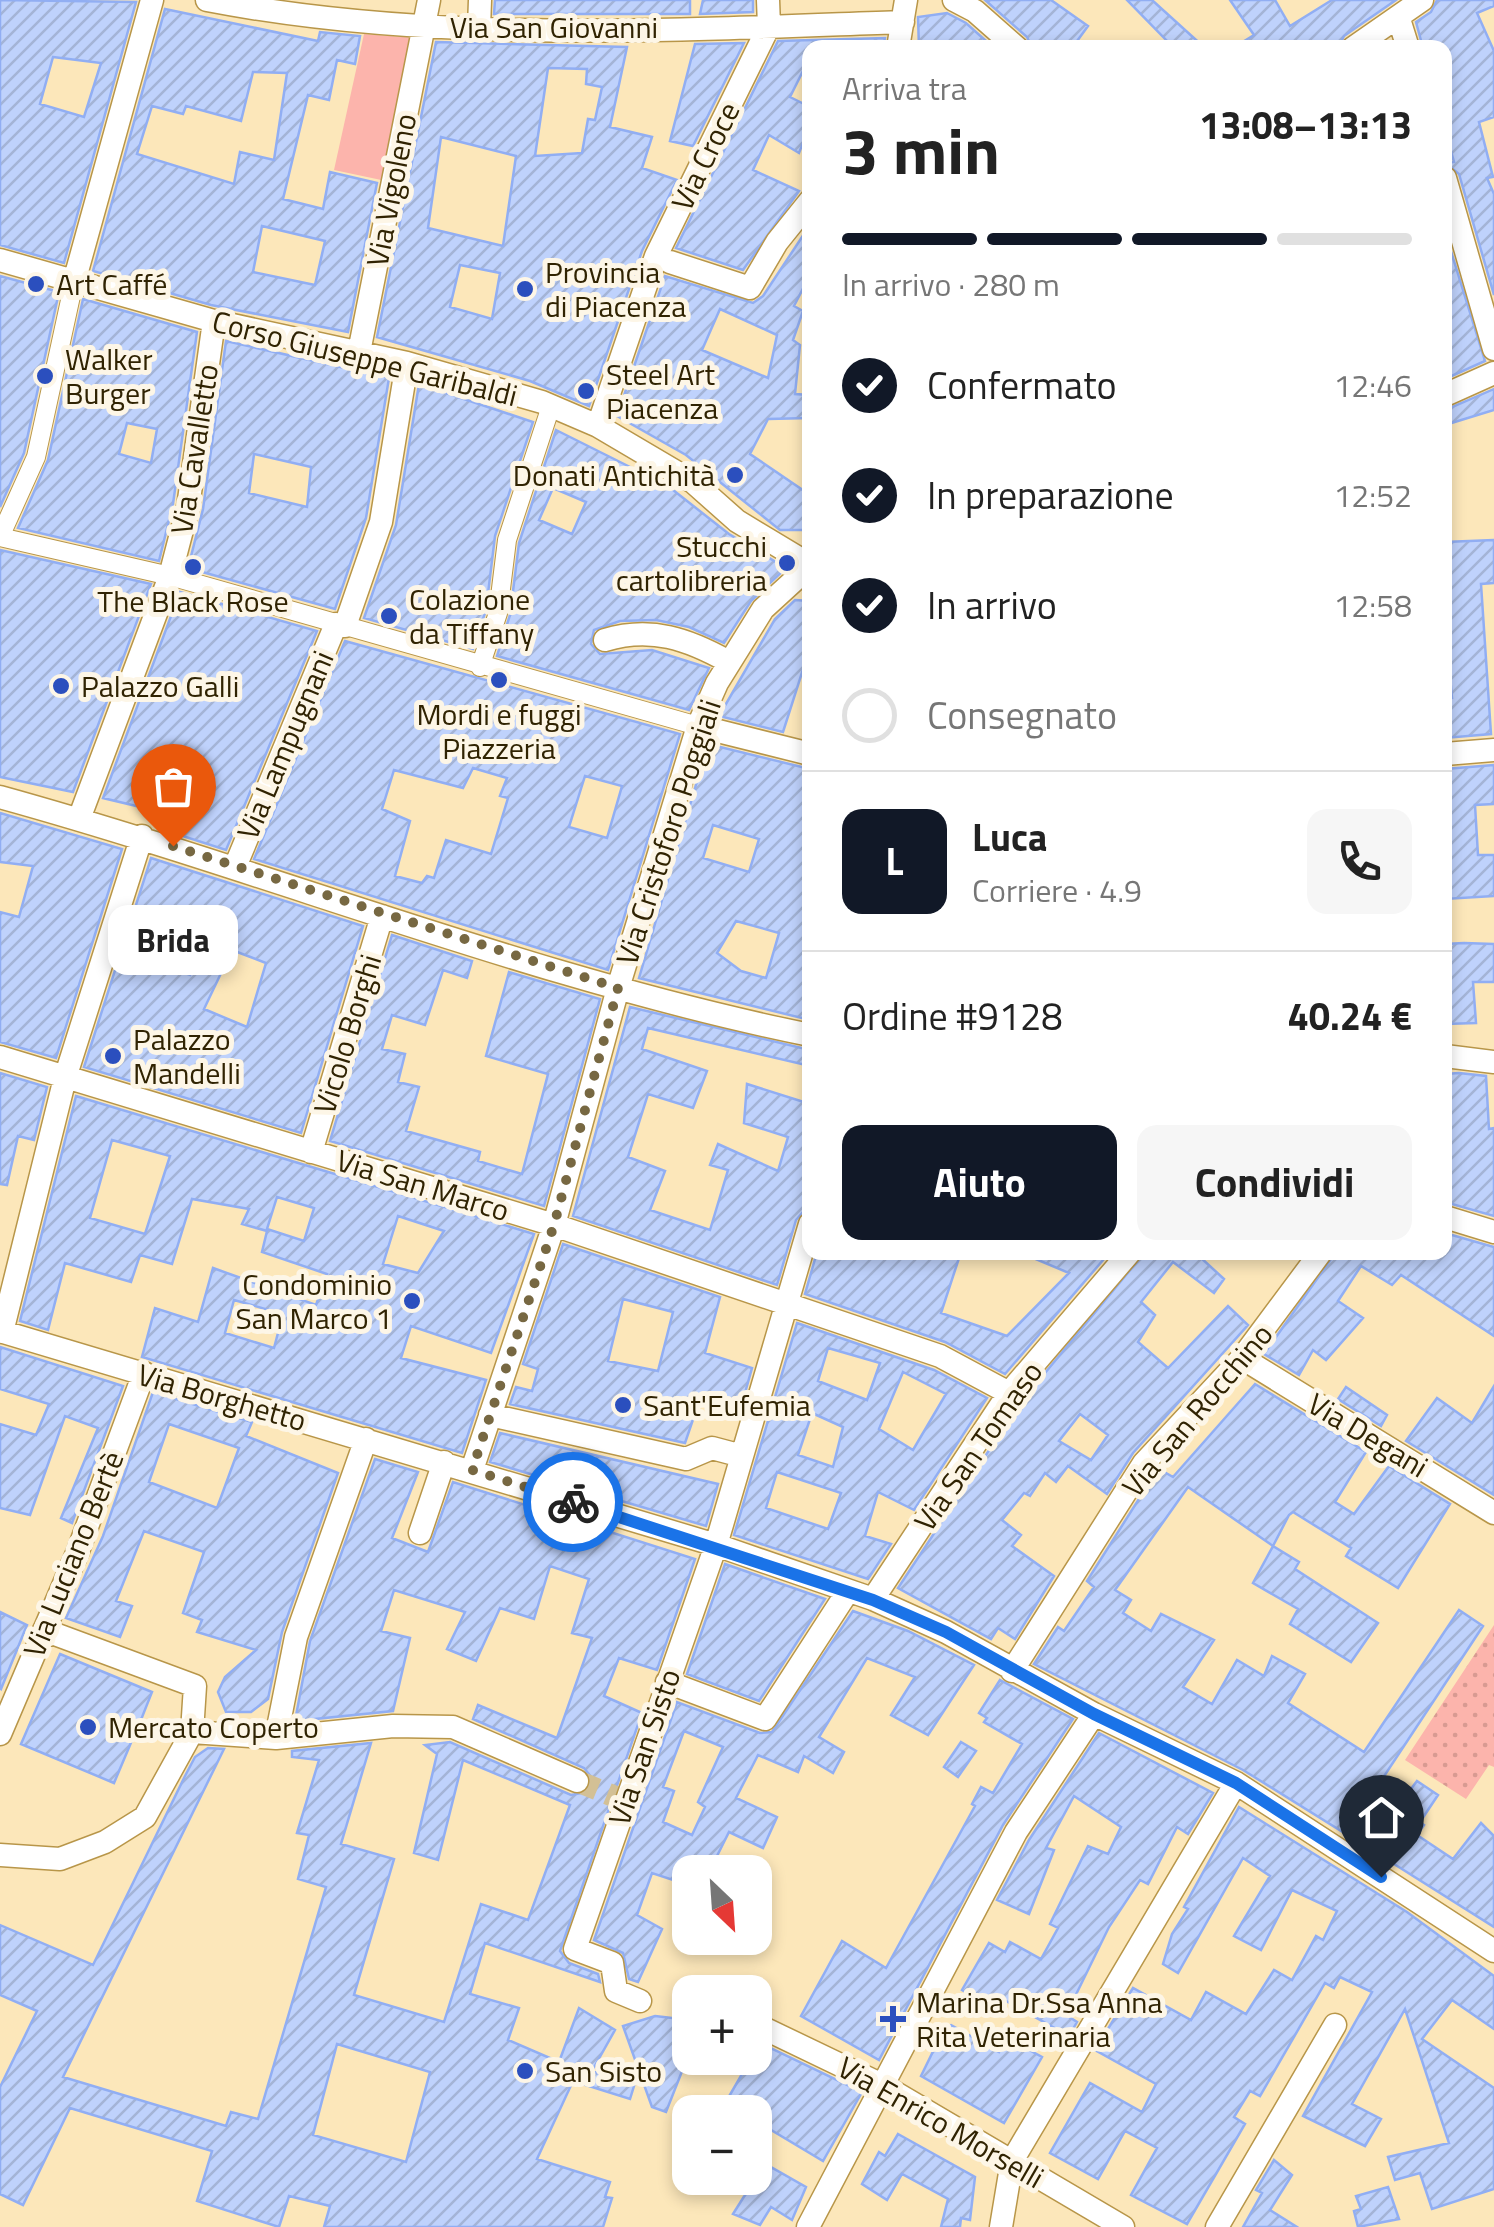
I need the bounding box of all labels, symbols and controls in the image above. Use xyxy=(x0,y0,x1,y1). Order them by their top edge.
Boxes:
street label: Via San Giovanni xyxy=(450,4,658,50)
text: Arriva tra xyxy=(842,64,967,112)
street label: Via Croce xyxy=(659,94,751,218)
text: 13:08–13:13 xyxy=(1199,96,1412,154)
text: 3 min xyxy=(842,100,1000,199)
street label: Via Vigoleno xyxy=(354,110,428,270)
place label: Provincia di Piacenza xyxy=(545,249,686,329)
text: In arrivo · 280 m xyxy=(842,260,1060,308)
place label: Art Caffé xyxy=(56,261,167,307)
marker: Art Caffé xyxy=(25,273,47,295)
marker: Provincia di Piacenza xyxy=(514,278,536,300)
street label: Corso Giuseppe Garibaldi xyxy=(208,298,522,418)
place label: Walker Burger xyxy=(65,336,153,416)
place label: Steel Art Piacenza xyxy=(606,351,718,431)
text: Confermato xyxy=(927,356,1117,414)
icon: check xyxy=(842,358,897,413)
street label: Via Cavalletto xyxy=(158,361,230,537)
text: 12:46 xyxy=(1333,361,1412,409)
marker: Walker Burger xyxy=(34,365,56,387)
marker: Steel Art Piacenza xyxy=(575,380,597,402)
place label: Donati Antichità xyxy=(513,452,715,498)
marker: Donati Antichità xyxy=(724,464,746,486)
text: In preparazione xyxy=(927,466,1174,524)
icon: check xyxy=(842,468,897,523)
text: 12:52 xyxy=(1333,471,1412,519)
place label: Stucchi cartolibreria xyxy=(616,523,767,603)
marker: Stucchi cartolibreria xyxy=(776,552,798,574)
marker: The Black Rose xyxy=(182,556,204,578)
place label: Colazione da Tiffany xyxy=(409,576,534,656)
text: In arrivo xyxy=(927,576,1057,634)
place label: The Black Rose xyxy=(97,578,289,624)
icon: check xyxy=(842,578,897,633)
text: 12:58 xyxy=(1333,581,1412,629)
marker: Colazione da Tiffany xyxy=(378,605,400,627)
street label: Via Lampugnani xyxy=(225,643,345,847)
place label: Palazzo Galli xyxy=(81,663,239,709)
marker: Mordi e fuggi Piazzeria xyxy=(488,669,510,691)
marker: Palazzo Galli xyxy=(50,675,72,697)
text: Consegnato xyxy=(927,686,1117,744)
place label: Mordi e fuggi Piazzeria xyxy=(417,691,581,771)
street label: Via Cristoforo Poggiali xyxy=(603,693,733,971)
pin xyxy=(131,744,216,847)
icon: bag xyxy=(146,759,201,814)
text: Luca xyxy=(972,808,1047,866)
button: phone xyxy=(1307,809,1412,914)
text: L xyxy=(886,832,903,890)
text: Corriere · 4.9 xyxy=(972,866,1142,914)
callout: Brida xyxy=(108,906,238,976)
text: Brida xyxy=(136,916,210,964)
street label: Vicolo Borghi xyxy=(301,949,393,1119)
text: Ordine #9128 xyxy=(842,987,1063,1045)
text: 40.24 € xyxy=(1288,987,1412,1045)
place label: Palazzo Mandelli xyxy=(133,1016,241,1096)
marker: Palazzo Mandelli xyxy=(102,1045,124,1067)
button: Aiuto xyxy=(842,1125,1117,1240)
button: Condividi xyxy=(1137,1125,1412,1240)
street label: Via San Marco xyxy=(331,1137,515,1233)
place label: Condominio San Marco 1 xyxy=(236,1261,392,1341)
marker: Condominio San Marco 1 xyxy=(401,1290,423,1312)
street label: Via San Rocchino xyxy=(1110,1313,1284,1507)
street label: Via Borghetto xyxy=(132,1351,312,1443)
street label: Via San Tomaso xyxy=(902,1352,1054,1540)
street label: Via Degani xyxy=(1299,1381,1437,1489)
place label: Sant'Eufemia xyxy=(643,1382,811,1428)
marker: Sant'Eufemia xyxy=(612,1394,634,1416)
street label: Via Luciano Bertè xyxy=(11,1444,135,1664)
courier xyxy=(523,1452,623,1552)
icon: bike xyxy=(546,1475,601,1530)
street label: Via San Sisto xyxy=(596,1663,692,1831)
place label: Mercato Coperto xyxy=(108,1704,319,1750)
marker: Mercato Coperto xyxy=(77,1716,99,1738)
pin xyxy=(1339,1775,1424,1878)
icon: home xyxy=(1354,1790,1409,1845)
north arrow xyxy=(672,1855,772,1955)
map controls xyxy=(672,1855,772,2195)
button: + xyxy=(672,1975,772,2075)
place label: Marina Dr.Ssa Anna Rita Veterinaria xyxy=(916,1979,1162,2059)
marker: Marina Dr.Ssa Anna Rita Veterinaria xyxy=(880,2006,906,2032)
street label: Via Enrico Morselli xyxy=(829,2044,1053,2200)
place label: San Sisto xyxy=(545,2048,662,2094)
marker: San Sisto xyxy=(514,2060,536,2082)
button: − xyxy=(672,2095,772,2195)

